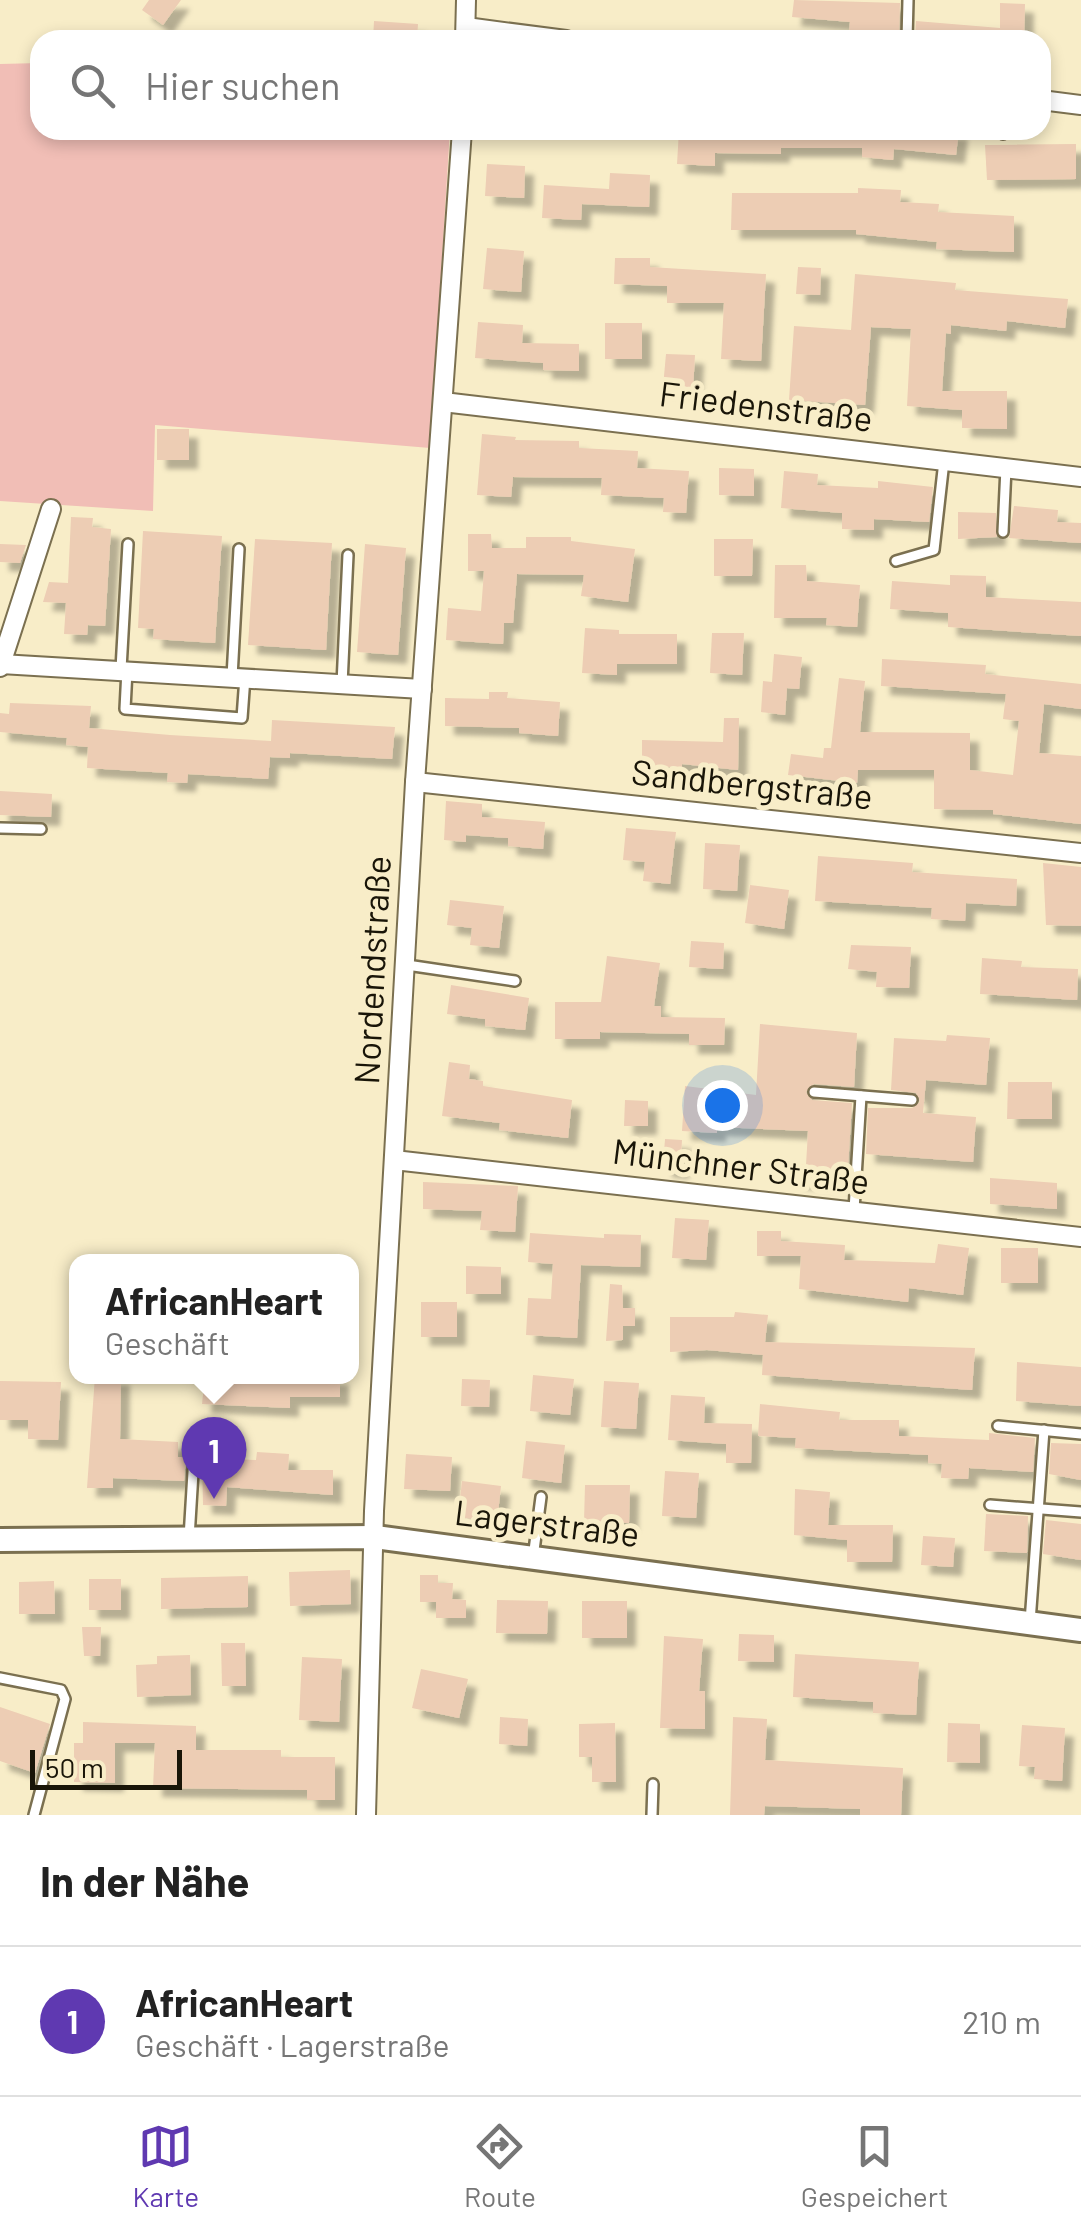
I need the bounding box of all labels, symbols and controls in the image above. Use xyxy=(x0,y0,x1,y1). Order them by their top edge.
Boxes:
search box xyxy=(30,30,1051,140)
icon: search xyxy=(65,58,120,113)
text: Hier suchen xyxy=(145,62,341,108)
street label: Friedenstraße xyxy=(657,371,875,439)
street label: Sandbergstraße xyxy=(629,749,875,817)
street label: Nordendstraße xyxy=(344,854,398,1085)
your location xyxy=(697,1080,748,1131)
street label: Münchner Straße xyxy=(610,1128,872,1202)
popup xyxy=(69,1254,359,1384)
text: AfricanHeart xyxy=(105,1277,323,1323)
text: Geschäft xyxy=(105,1323,230,1361)
pin: 1 xyxy=(182,1416,246,1499)
street label: Lagerstraße xyxy=(452,1490,642,1554)
scale bar xyxy=(30,1745,182,1790)
text: 50 m xyxy=(45,1750,104,1784)
text: In der Nähe xyxy=(40,1855,249,1905)
text: AfricanHeart xyxy=(135,1979,353,2025)
text: 1 xyxy=(67,2002,78,2040)
text: 210 m xyxy=(962,2002,1041,2040)
text: Geschäft · Lagerstraße xyxy=(135,2025,450,2063)
tab: Karte xyxy=(132,2119,199,2213)
tab: Route xyxy=(464,2119,536,2213)
tab: Gespeichert xyxy=(801,2119,949,2213)

